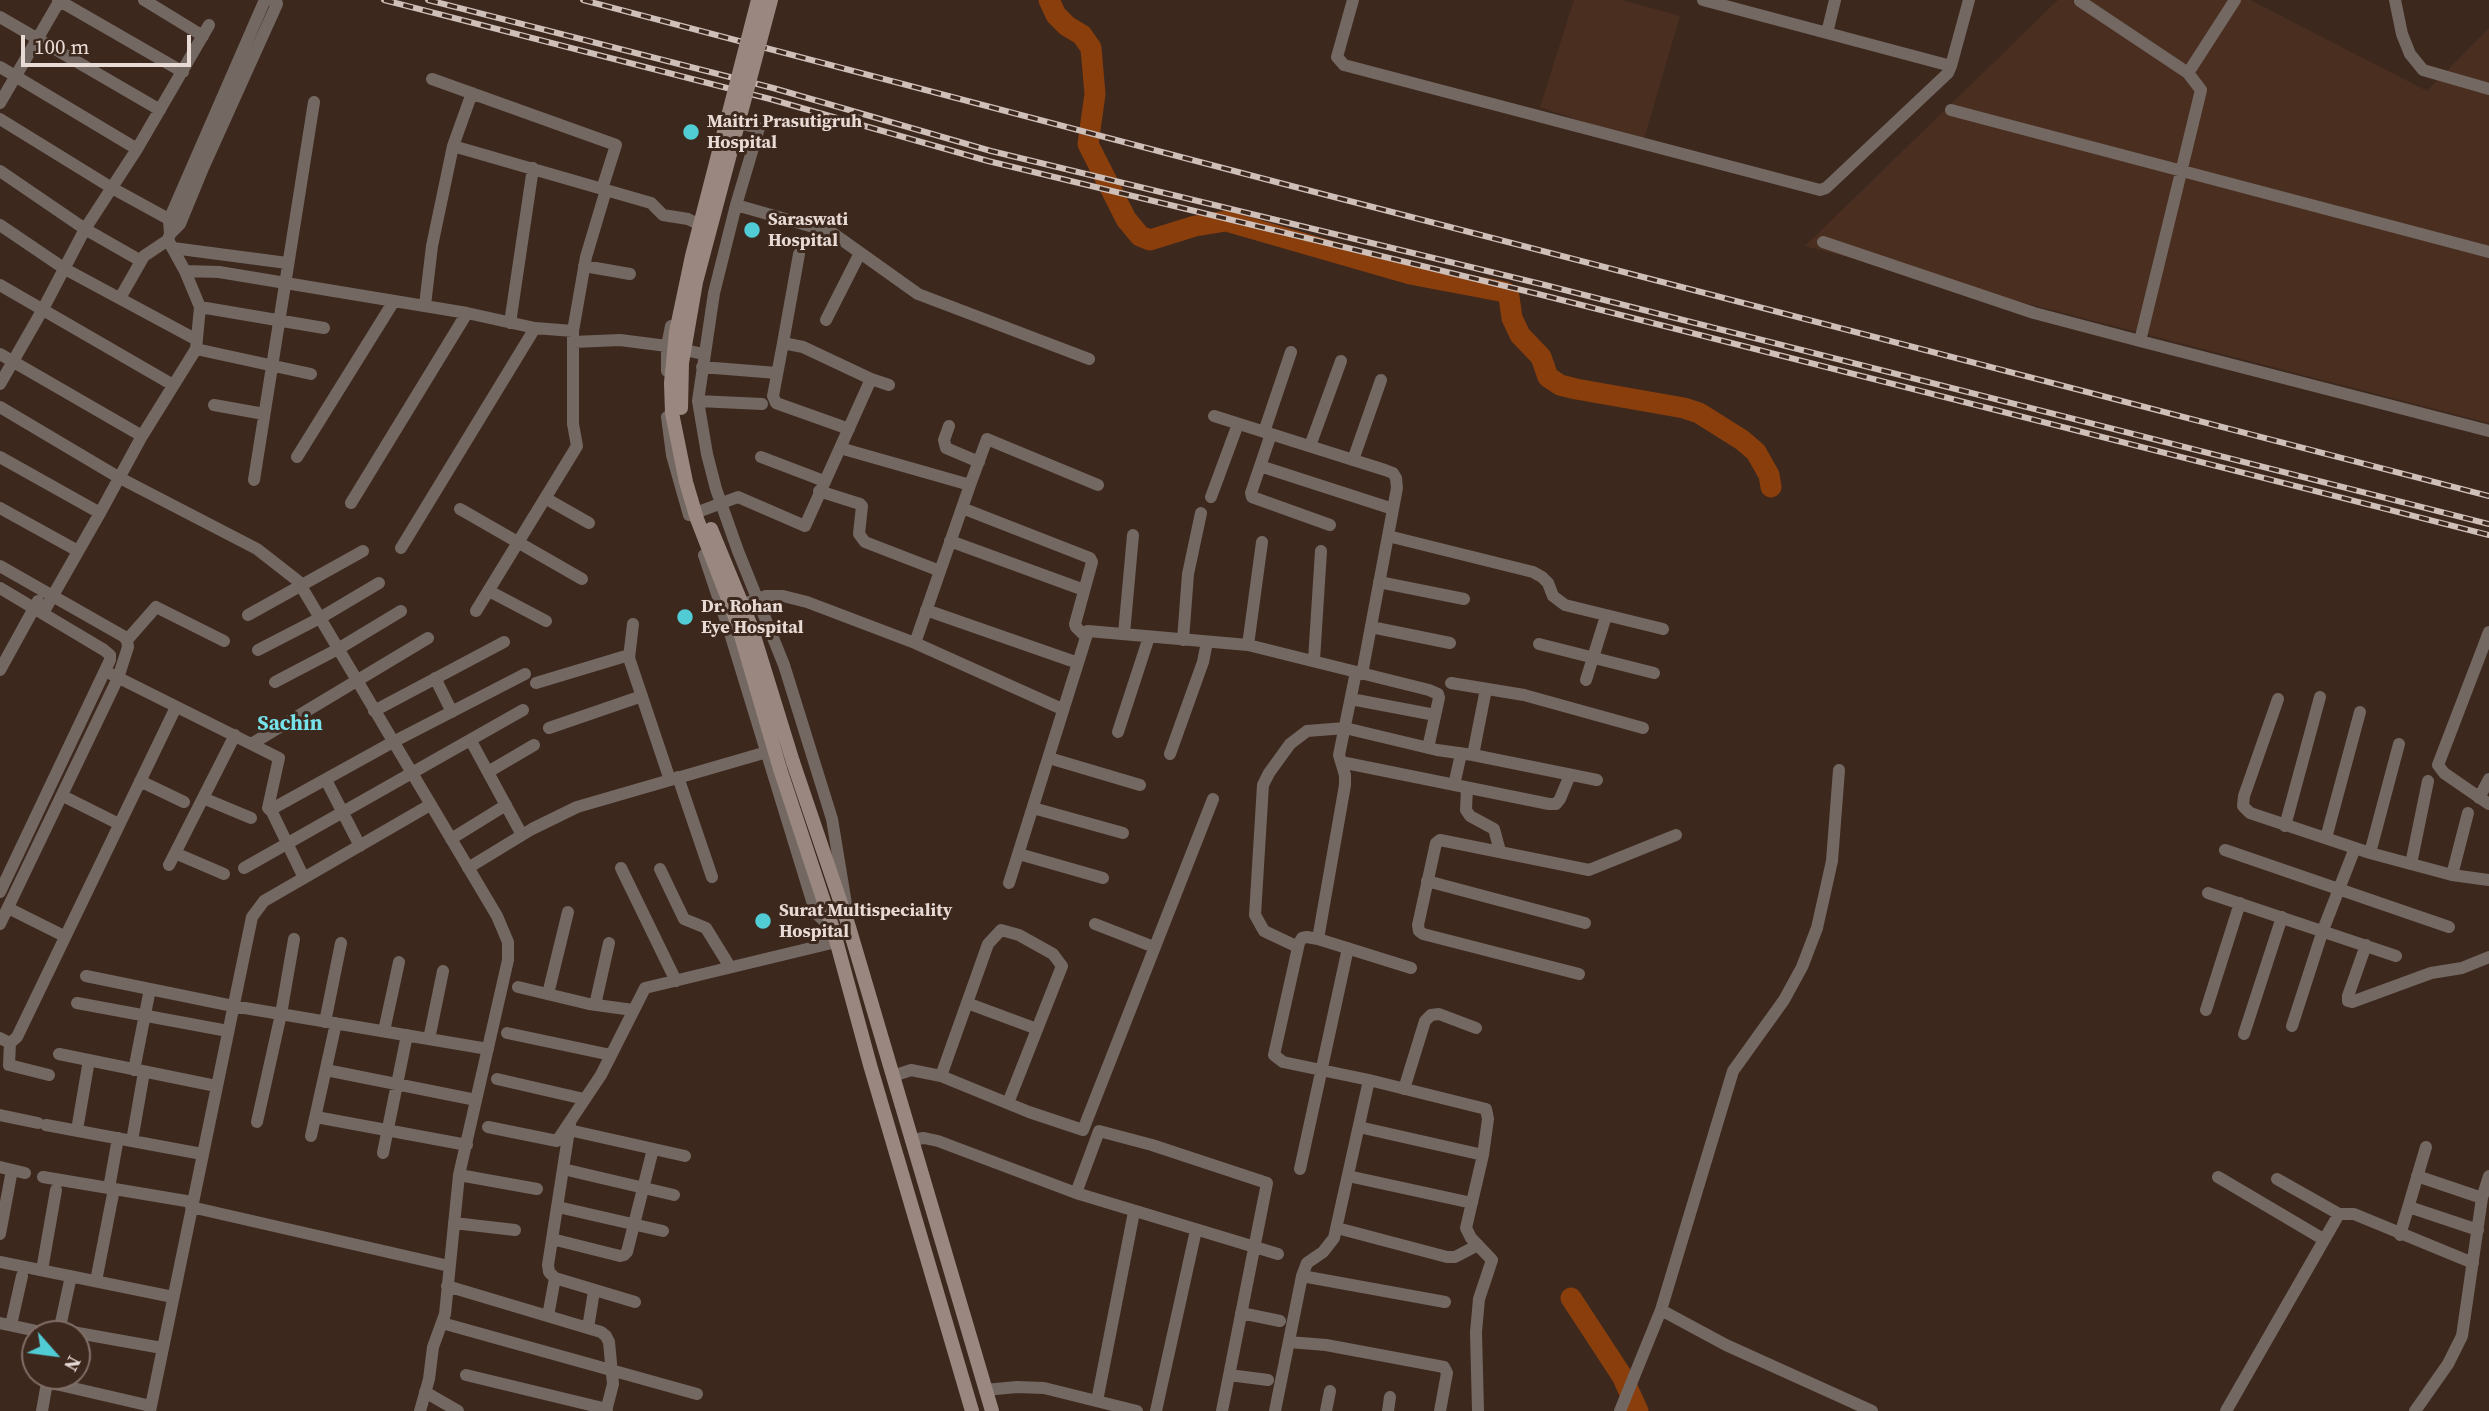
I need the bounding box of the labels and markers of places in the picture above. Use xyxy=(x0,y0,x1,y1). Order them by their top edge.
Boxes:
place label: Maitri Prasutigruh Hospital xyxy=(707,111,862,154)
marker: Maitri Prasutigruh Hospital xyxy=(681,122,701,142)
place label: Saraswati Hospital xyxy=(768,209,848,252)
marker: Saraswati Hospital xyxy=(742,220,762,240)
place label: Dr. Rohan Eye Hospital xyxy=(701,596,804,638)
marker: Dr. Rohan Eye Hospital xyxy=(675,607,695,627)
place label: Surat Multispeciality Hospital xyxy=(779,900,952,942)
marker: Surat Multispeciality Hospital xyxy=(753,911,773,931)

